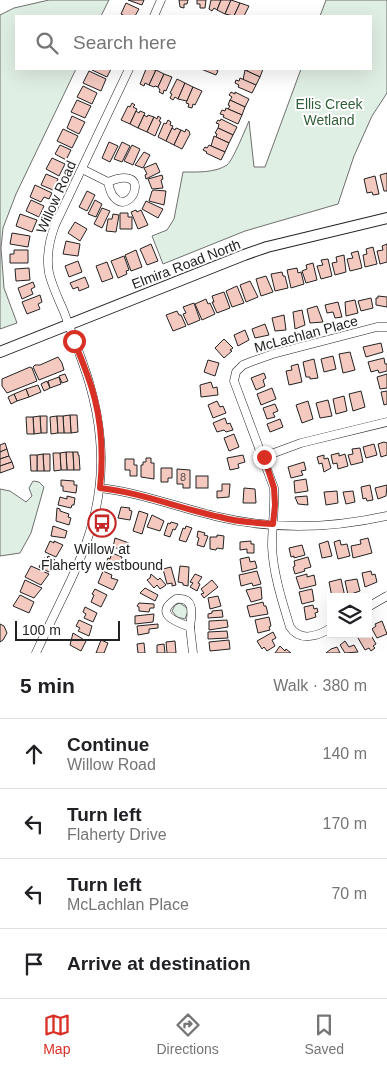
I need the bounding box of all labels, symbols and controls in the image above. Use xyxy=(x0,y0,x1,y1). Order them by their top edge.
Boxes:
search box xyxy=(15,15,372,70)
icon: search xyxy=(33,29,61,57)
text: Search here xyxy=(73,32,177,53)
park label: Ellis Creek Wetland xyxy=(296,96,363,128)
street label: Willow Road xyxy=(33,158,79,236)
street label: Elmira Road North xyxy=(129,236,243,292)
street label: McLachlan Place xyxy=(252,312,360,356)
route start xyxy=(63,330,86,353)
route end xyxy=(253,446,276,469)
house number: 8 xyxy=(180,471,186,483)
bus stop icon: Willow at Flaherty westbound xyxy=(87,508,117,538)
place label: Willow at Flaherty westbound xyxy=(41,541,163,573)
map controls xyxy=(327,593,372,638)
button: layers xyxy=(327,593,372,638)
scale bar xyxy=(15,618,120,641)
text: 100 m xyxy=(22,622,61,638)
text: 5 min xyxy=(20,674,75,697)
text: Walk · 380 m xyxy=(273,677,367,694)
text: Continue xyxy=(67,734,149,755)
icon: ahead xyxy=(20,740,48,768)
text: 140 m xyxy=(323,745,367,762)
text: Willow Road xyxy=(67,756,156,773)
text: Turn left xyxy=(67,804,142,825)
icon: left xyxy=(20,810,48,838)
text: 170 m xyxy=(323,815,367,832)
text: Flaherty Drive xyxy=(67,826,167,843)
text: Turn left xyxy=(67,874,142,895)
icon: left xyxy=(20,880,48,908)
text: 70 m xyxy=(331,885,367,902)
text: McLachlan Place xyxy=(67,896,189,913)
icon: arrive xyxy=(20,950,48,978)
text: Arrive at destination xyxy=(67,953,251,974)
tab: Map xyxy=(43,1011,71,1057)
tab: Directions xyxy=(157,1011,219,1057)
tab: Saved xyxy=(304,1011,344,1057)

